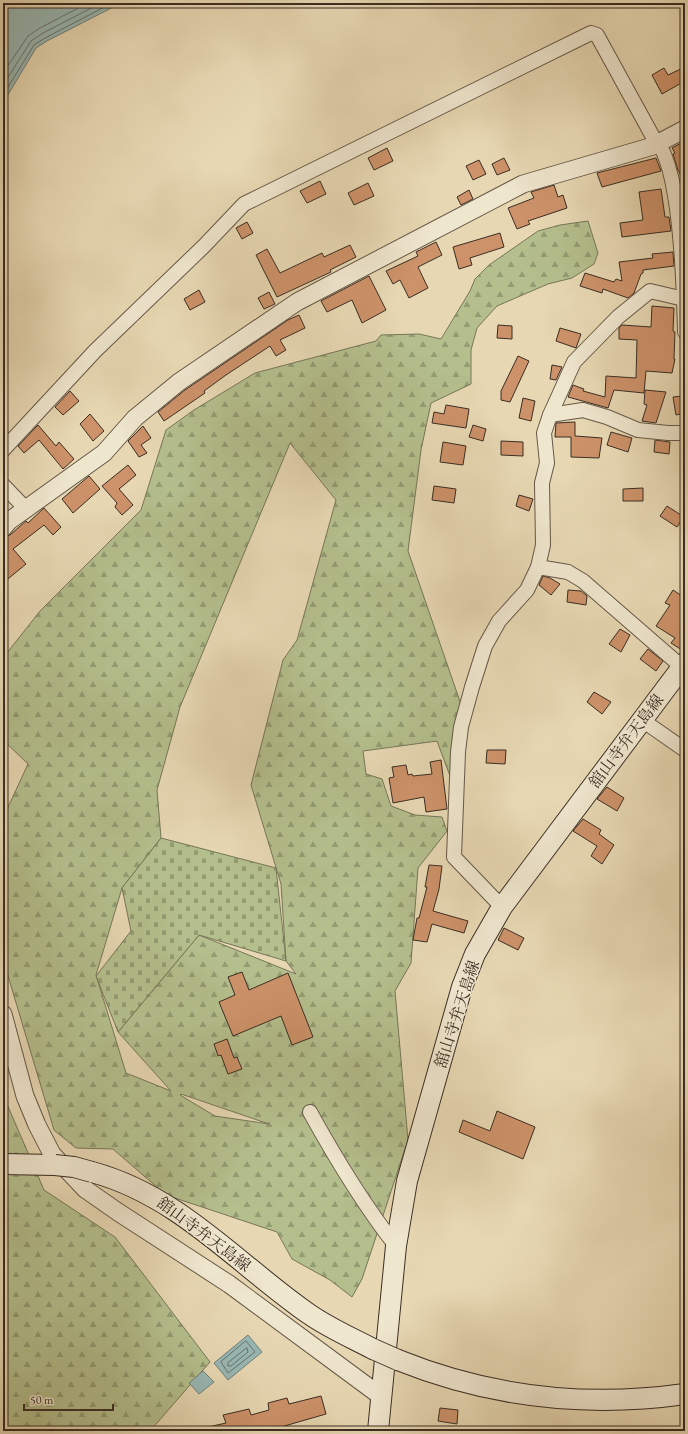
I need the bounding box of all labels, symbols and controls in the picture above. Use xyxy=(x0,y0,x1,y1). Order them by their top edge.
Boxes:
street label: 舘山寺弁天島線 xyxy=(584,690,668,792)
street label: 舘山寺弁天島線 xyxy=(430,957,484,1071)
street label: 舘山寺弁天島線 xyxy=(153,1192,255,1276)
scale bar xyxy=(24,1386,113,1412)
text: 50 m xyxy=(30,1392,54,1408)

